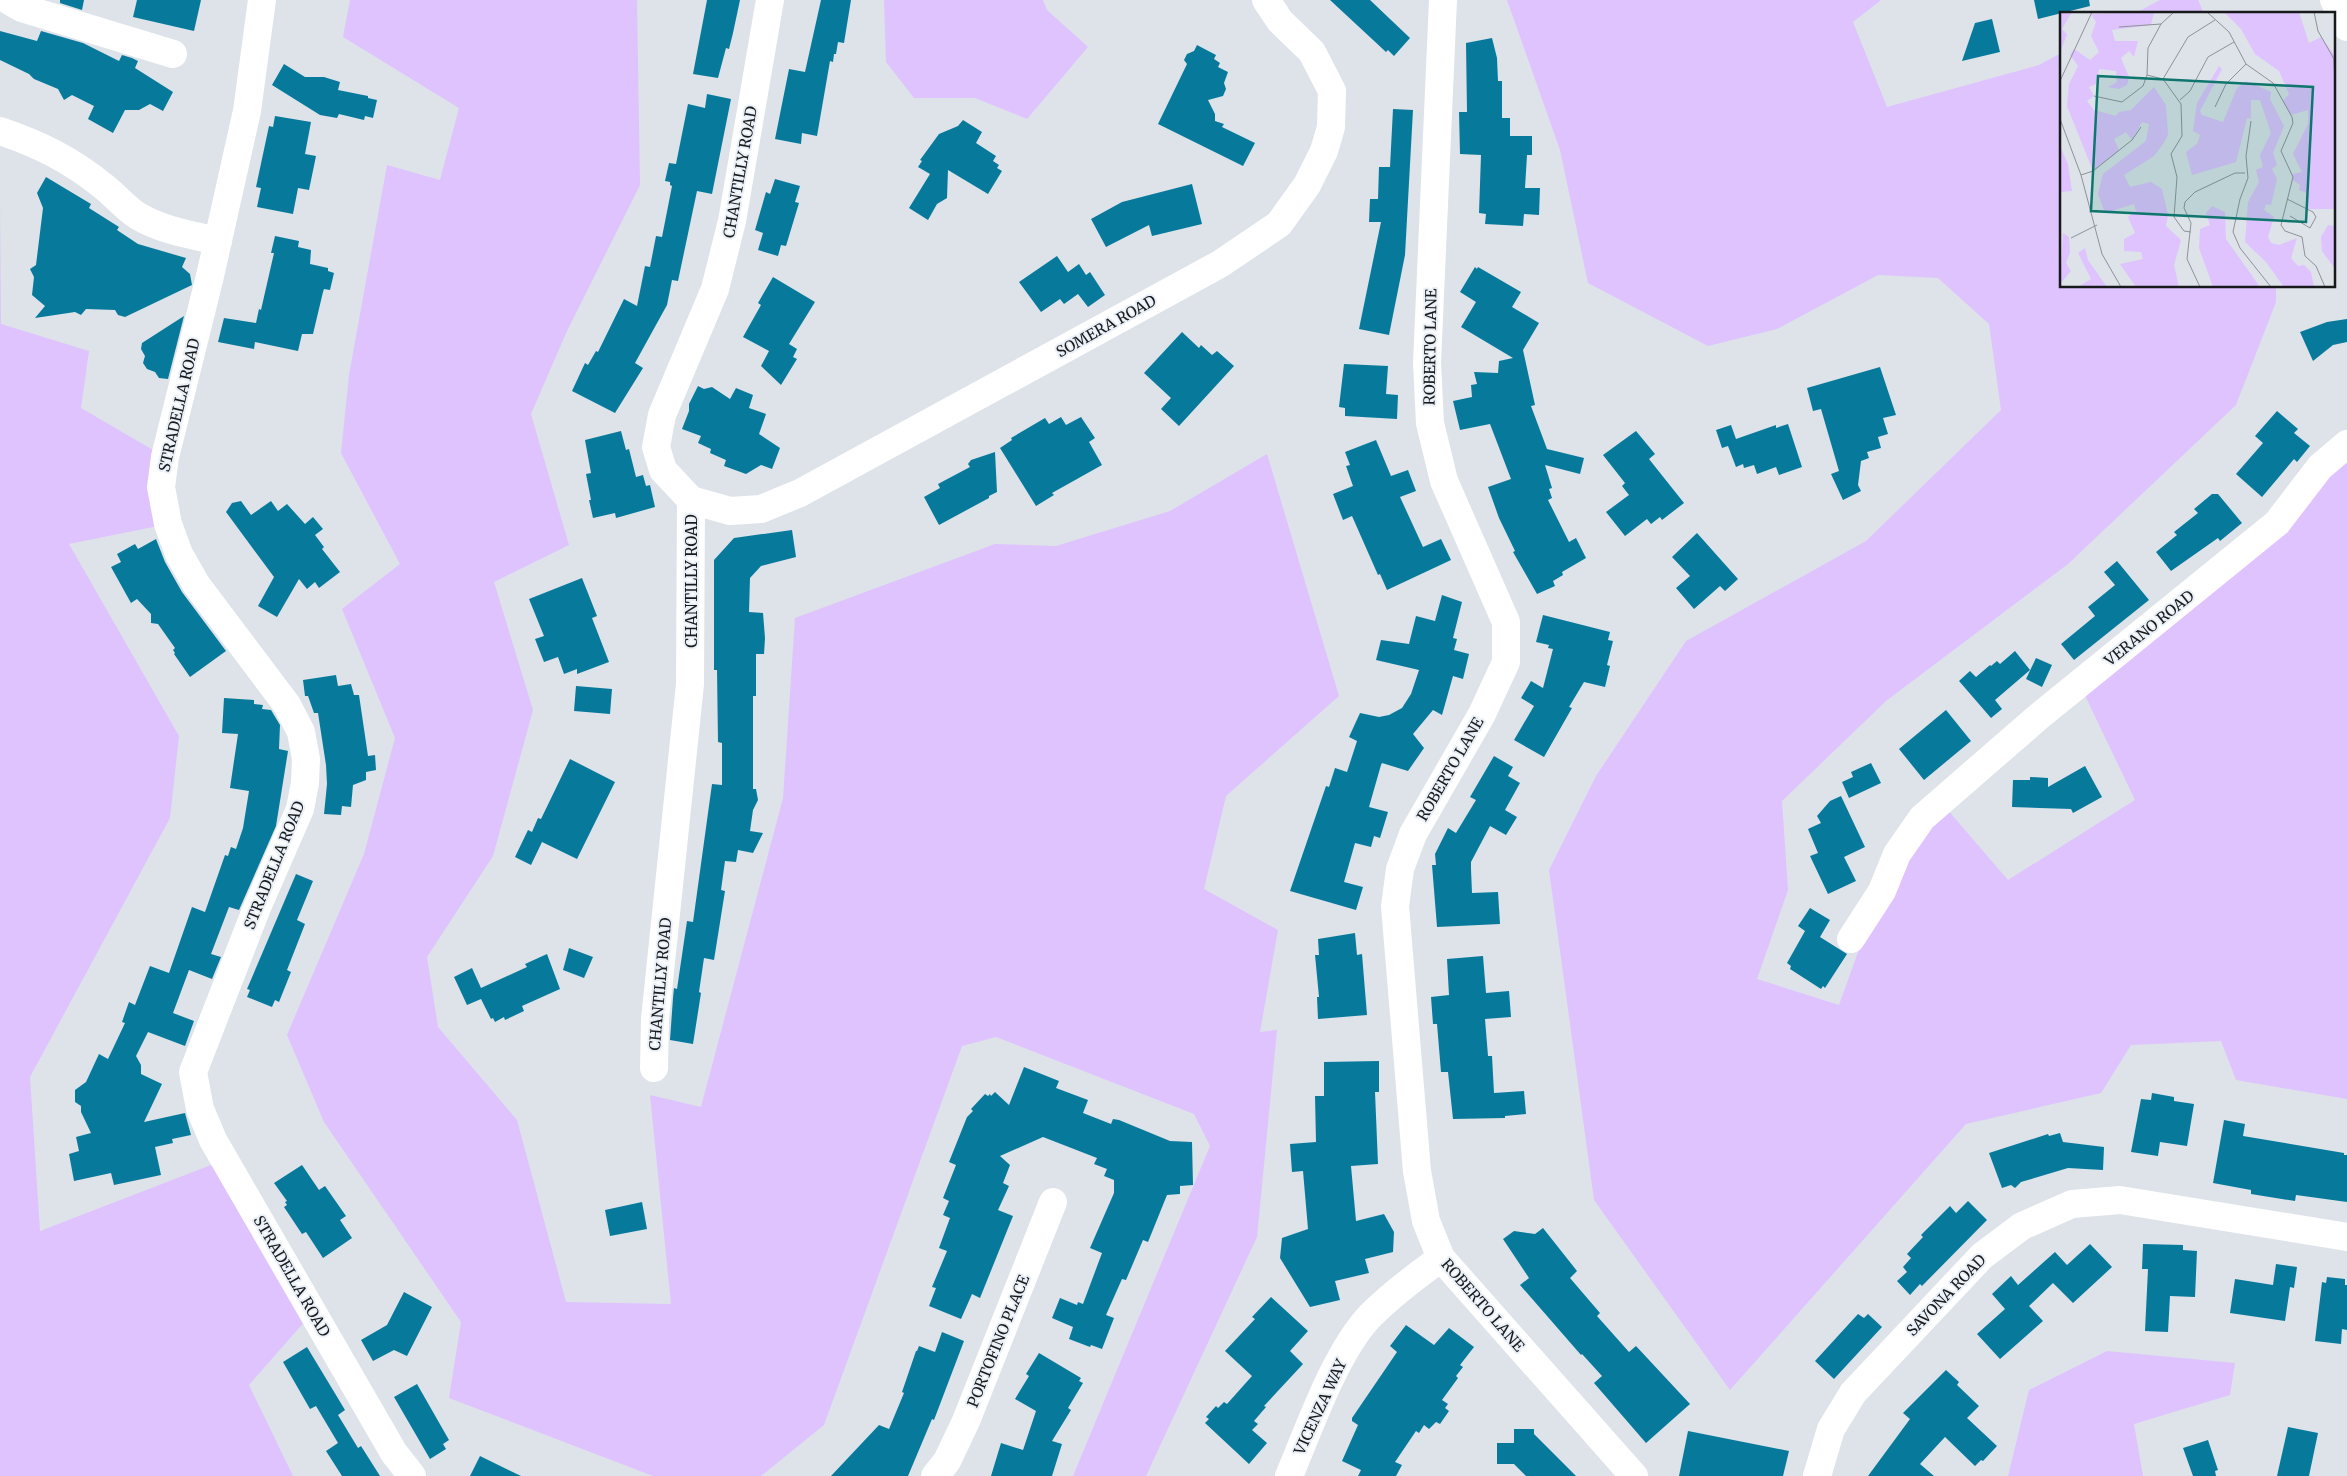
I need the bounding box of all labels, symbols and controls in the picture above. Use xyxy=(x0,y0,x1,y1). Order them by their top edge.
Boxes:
inset map xyxy=(2060,12,2334,288)
street label: CHANTILLY ROAD xyxy=(719,105,761,239)
street label: ROBERTO LANE xyxy=(1419,288,1441,406)
street label: SOMERA ROAD xyxy=(1053,291,1159,361)
street label: STRADELLA ROAD xyxy=(154,336,204,474)
street label: CHANTILLY ROAD xyxy=(682,514,701,648)
street label: VERANO ROAD xyxy=(2100,586,2198,671)
street label: ROBERTO LANE xyxy=(1413,713,1488,824)
street label: STRADELLA ROAD xyxy=(240,798,308,932)
street label: CHANTILLY ROAD xyxy=(645,917,675,1051)
street label: STRADELLA ROAD xyxy=(250,1212,334,1340)
street label: SAVONA ROAD xyxy=(1902,1250,1990,1340)
street label: ROBERTO LANE xyxy=(1438,1255,1529,1356)
street label: PORTOFINO PLACE xyxy=(963,1272,1033,1410)
street label: VICENZA WAY xyxy=(1289,1356,1351,1459)

